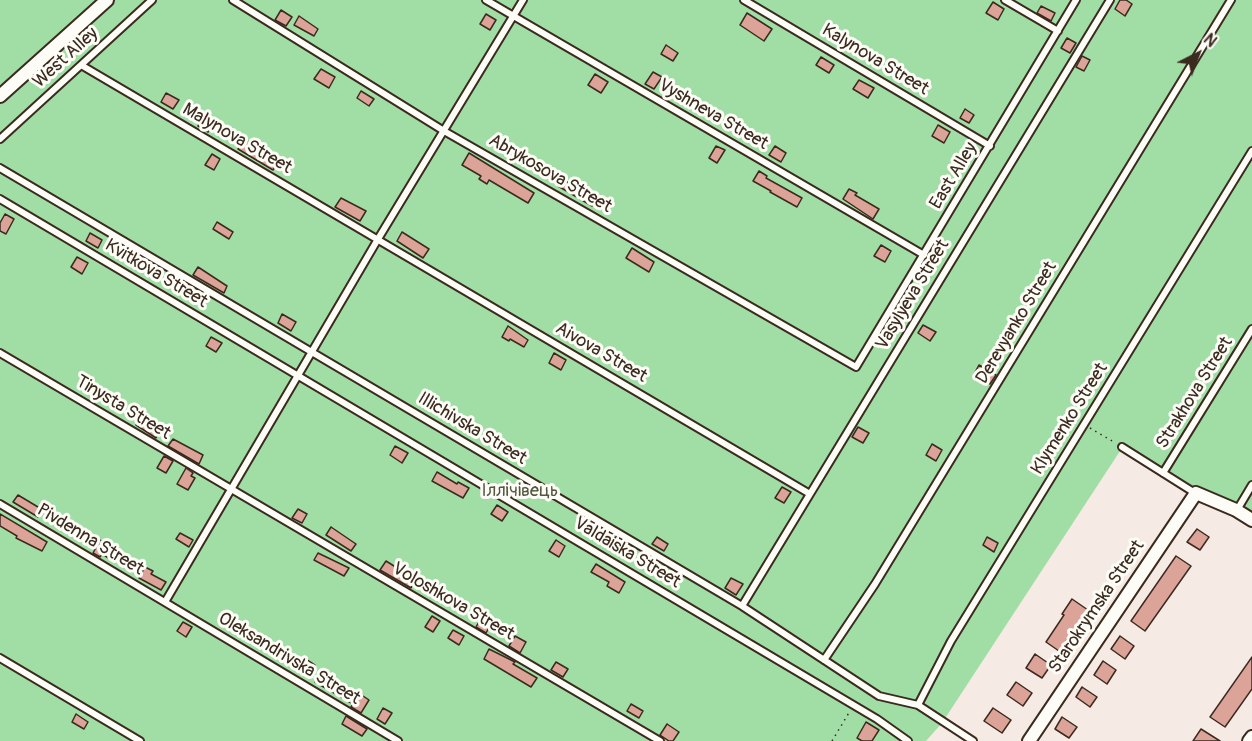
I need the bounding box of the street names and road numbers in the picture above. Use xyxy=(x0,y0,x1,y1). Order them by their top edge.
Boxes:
street label: Kalynova Street xyxy=(818,20,932,100)
street label: West Alley xyxy=(29,23,103,93)
street label: Vyshneva Street xyxy=(654,75,772,155)
street label: Malynova Street xyxy=(178,99,296,179)
street label: Abrykosova Street xyxy=(485,130,615,218)
street label: East Alley xyxy=(926,139,982,213)
street label: Kvitkova Street xyxy=(101,235,211,313)
street label: Vasylyeva Street xyxy=(872,236,954,354)
street label: Derevyanko Street xyxy=(972,258,1062,388)
street label: Aivova Street xyxy=(551,318,651,388)
street label: Strakhova Street xyxy=(1152,333,1238,453)
street label: Klymenko Street xyxy=(1027,359,1113,479)
street label: Tinysta Street xyxy=(72,371,174,445)
street label: Illichivska Street xyxy=(414,388,530,470)
street label: Pivdenna Street xyxy=(33,500,147,580)
street label: Valdaiska Street xyxy=(570,513,684,593)
street label: Starokrymska Street xyxy=(1044,536,1150,678)
street label: Voloshkova Street xyxy=(388,558,518,646)
street label: Oleksandrivska Street xyxy=(214,608,364,710)

